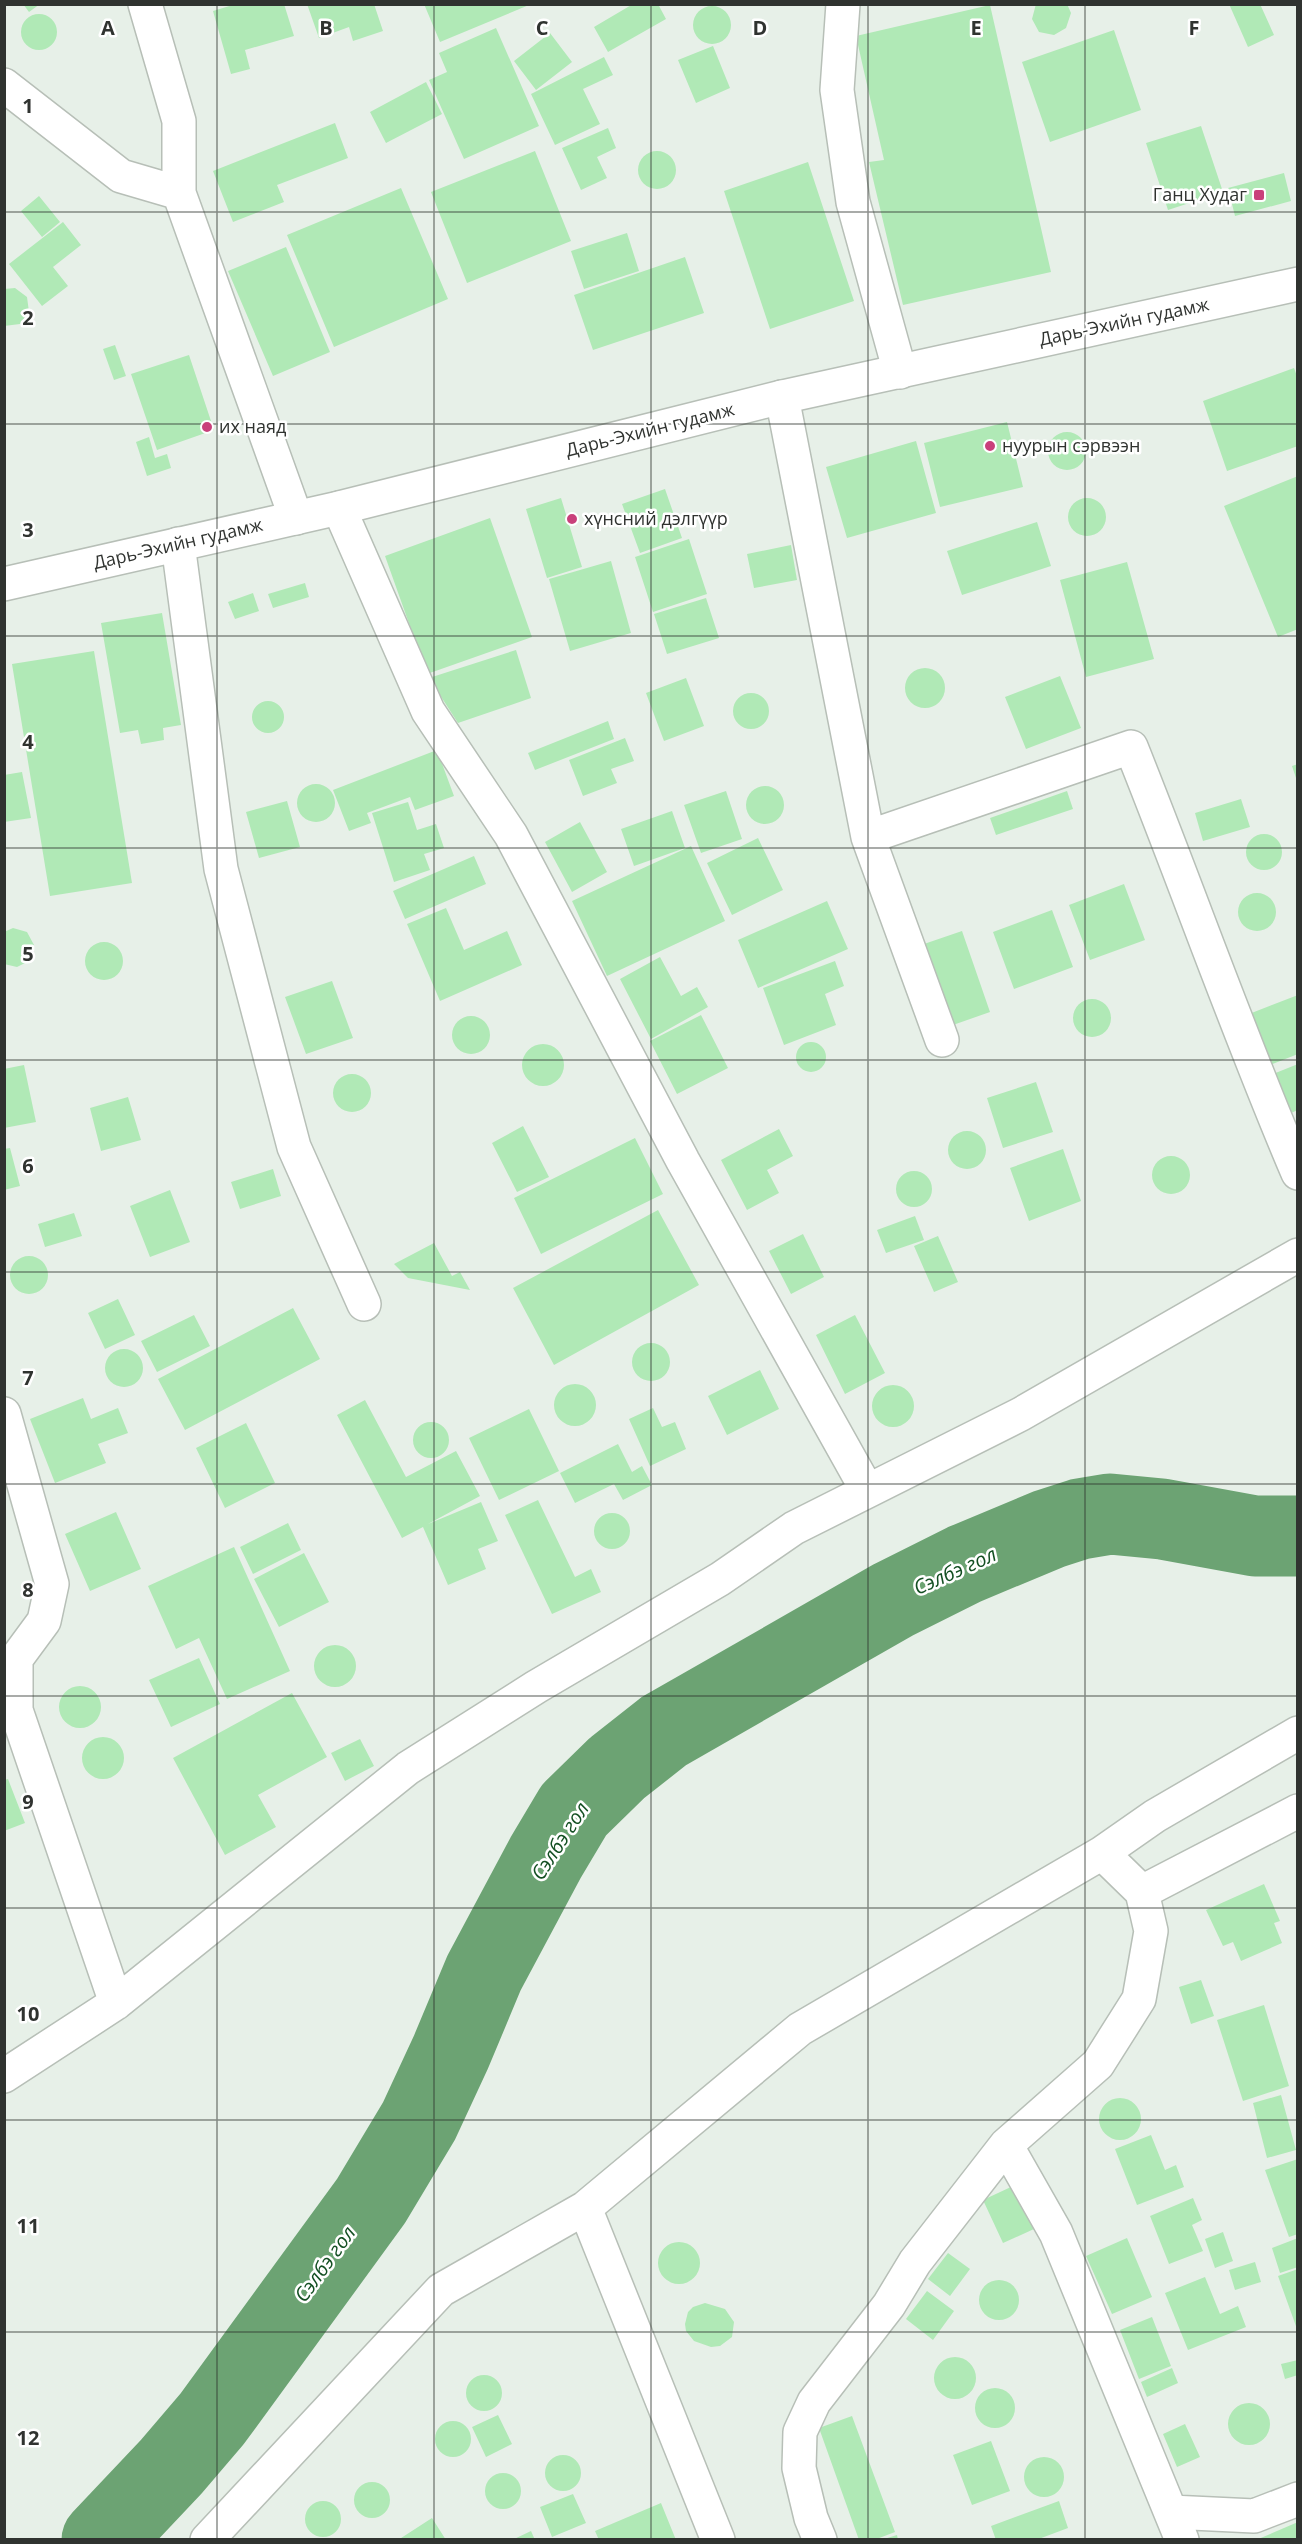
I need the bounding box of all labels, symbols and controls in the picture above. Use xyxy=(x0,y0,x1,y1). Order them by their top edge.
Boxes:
text: A xyxy=(101,14,115,41)
text: B xyxy=(319,14,333,41)
text: C xyxy=(536,14,549,41)
text: D xyxy=(753,14,767,41)
text: E xyxy=(970,14,982,41)
text: F xyxy=(1189,14,1199,41)
text: 1 xyxy=(22,92,34,119)
place label: Ганц Худаг xyxy=(1153,182,1247,206)
marker: Ганц Худаг xyxy=(1252,188,1266,202)
street label: Дарь-Эхийн гудамж xyxy=(1037,291,1212,351)
text: 2 xyxy=(22,304,34,331)
street label: Дарь-Эхийн гудамж xyxy=(563,396,737,462)
place label: их наяд xyxy=(219,414,286,438)
marker: их наяд xyxy=(200,420,214,434)
place label: нуурын сэрвээн xyxy=(1002,433,1140,457)
marker: нуурын сэрвээн xyxy=(983,439,997,453)
place label: хүнсний дэлгүүр xyxy=(584,506,728,530)
street label: Дарь-Эхийн гудамж xyxy=(91,512,266,574)
marker: хүнсний дэлгүүр xyxy=(565,512,579,526)
text: 3 xyxy=(22,516,34,543)
text: 4 xyxy=(22,728,34,755)
text: 5 xyxy=(22,940,34,967)
text: 6 xyxy=(22,1152,34,1179)
text: 7 xyxy=(22,1364,34,1391)
water label: Сэлбэ гол xyxy=(909,1540,1001,1601)
text: 8 xyxy=(22,1576,34,1603)
text: 9 xyxy=(22,1788,34,1815)
water label: Сэлбэ гол xyxy=(524,1796,595,1885)
text: 10 xyxy=(17,2000,39,2027)
text: 11 xyxy=(17,2212,39,2239)
water label: Сэлбэ гол xyxy=(288,2220,362,2307)
text: 12 xyxy=(17,2424,39,2451)

